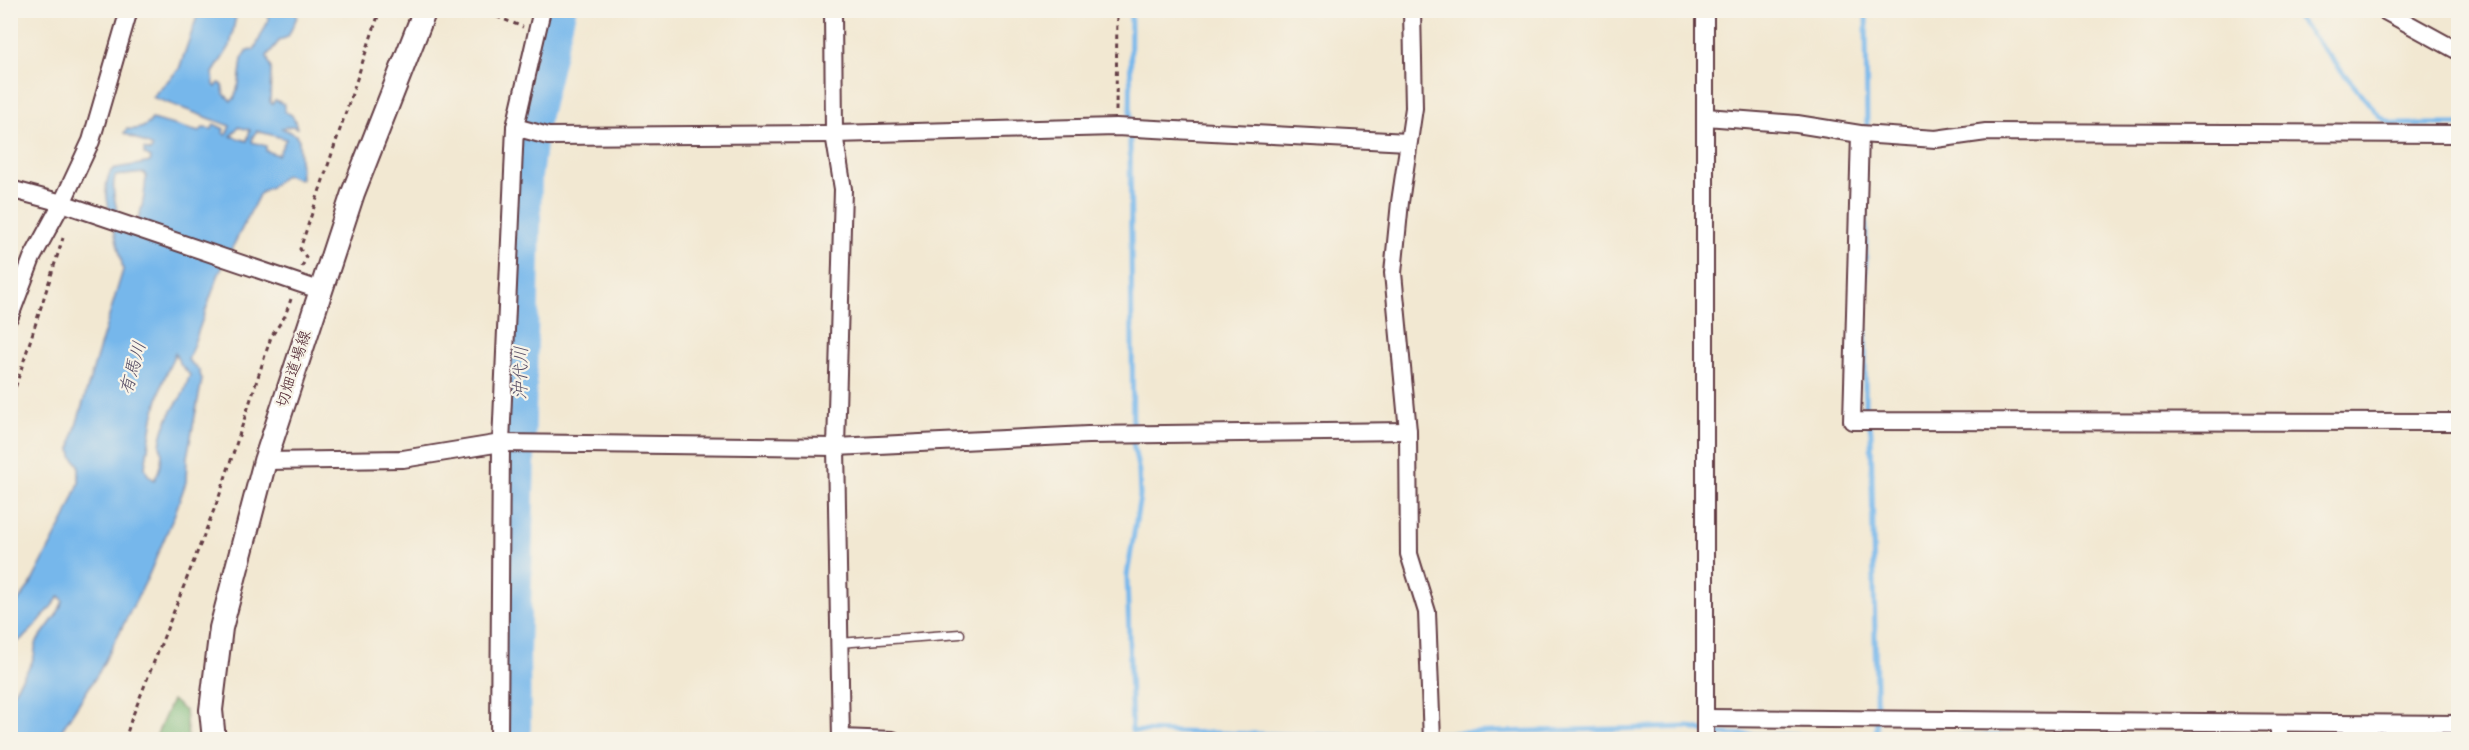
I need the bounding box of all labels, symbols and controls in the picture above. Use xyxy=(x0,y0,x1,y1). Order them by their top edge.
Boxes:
street label: 切畑道場線 xyxy=(273,328,315,410)
water label: 有馬川 xyxy=(115,339,151,397)
water label: 沖代川 xyxy=(510,346,532,400)

